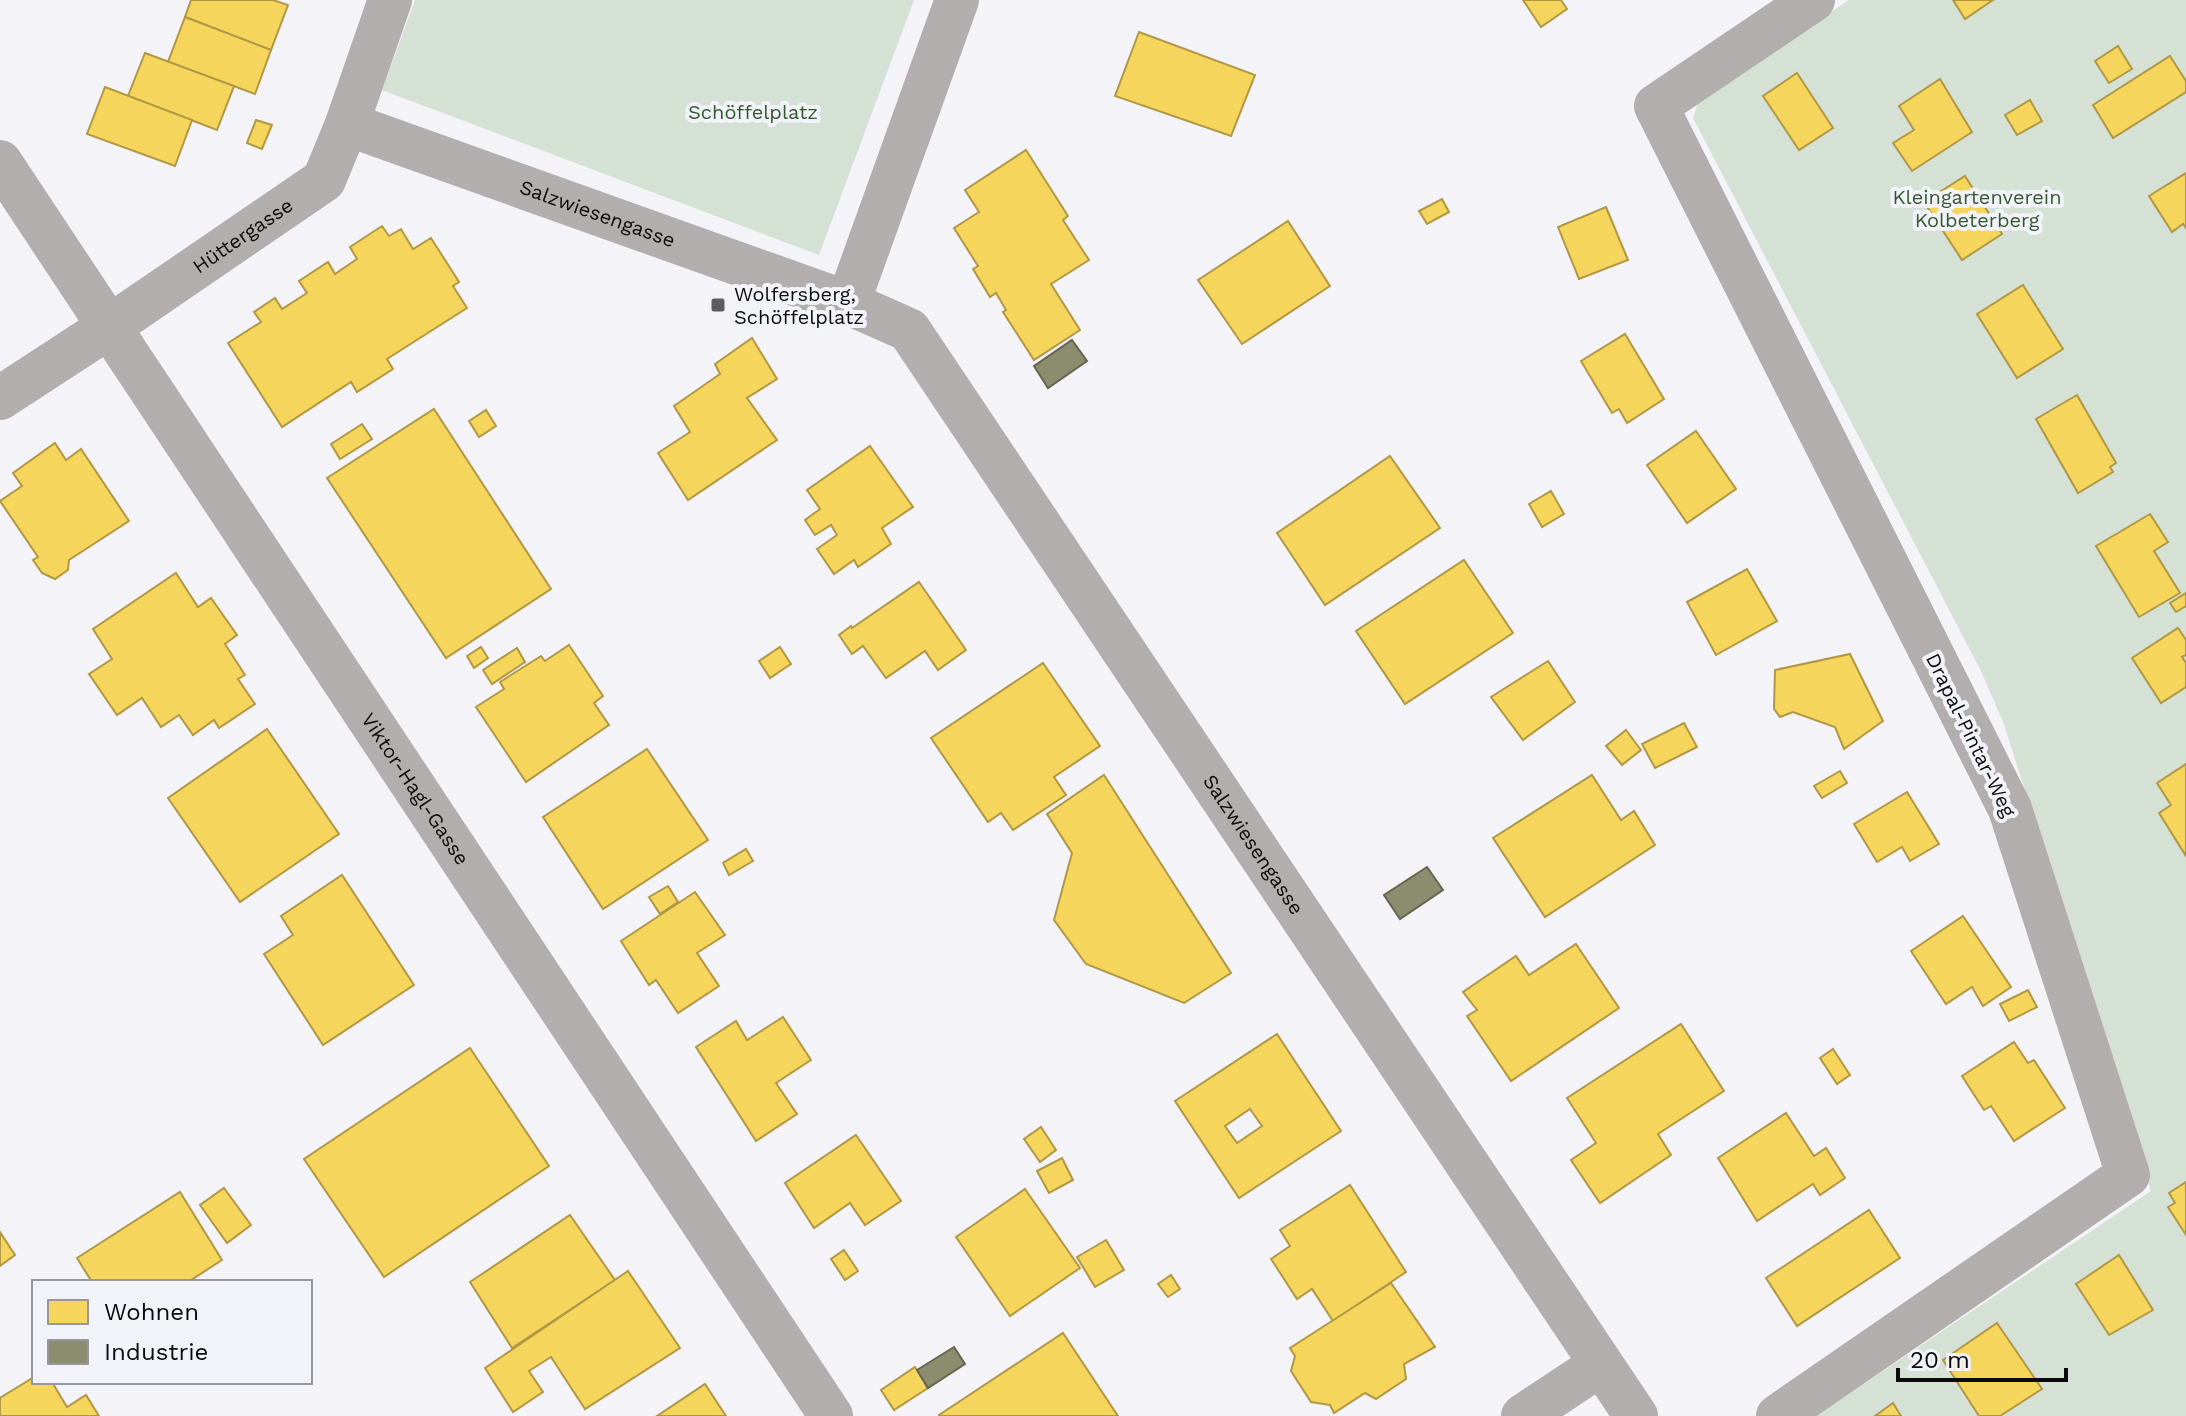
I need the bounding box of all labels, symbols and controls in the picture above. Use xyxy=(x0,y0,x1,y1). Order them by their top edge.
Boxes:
park label: Schöffelplatz xyxy=(688,100,818,124)
street label: Salzwiesengasse xyxy=(516,175,678,252)
park label: Kleingartenverein Kolbeterberg xyxy=(1892,185,2062,232)
street label: Hüttergasse xyxy=(188,193,297,278)
place label: Wolfersberg, Schöffelplatz xyxy=(734,282,864,329)
marker: Wolfersberg, Schöffelplatz xyxy=(709,296,727,314)
street label: Drapal-Pintar-Weg xyxy=(1921,649,2021,821)
street label: Viktor-Hagl-Gasse xyxy=(356,708,474,869)
street label: Salzwiesengasse xyxy=(1198,770,1309,919)
legend xyxy=(32,1280,312,1384)
text: Wohnen xyxy=(104,1298,199,1326)
scale bar xyxy=(1898,1332,2066,1382)
text: Industrie xyxy=(104,1338,208,1366)
text: 20 m xyxy=(1910,1346,1970,1374)

